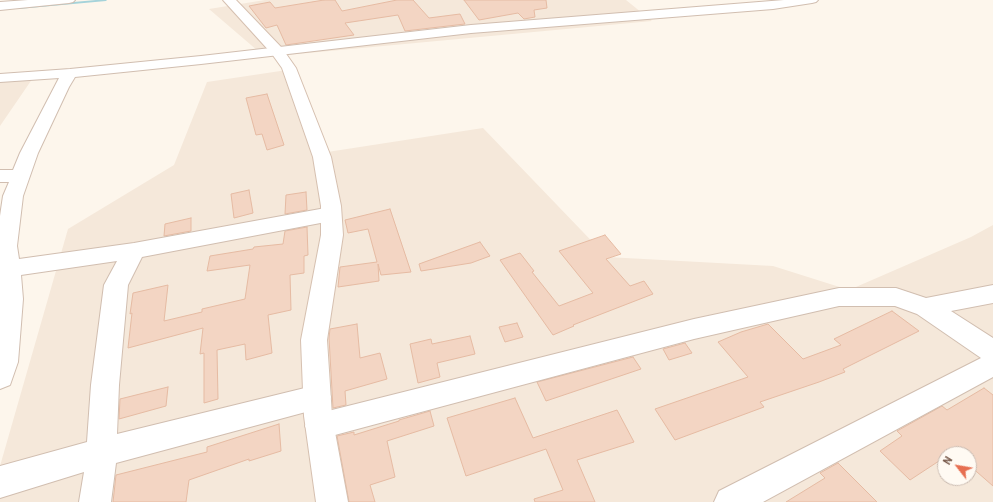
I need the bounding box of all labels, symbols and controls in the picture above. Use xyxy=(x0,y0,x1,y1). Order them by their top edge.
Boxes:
north arrow xyxy=(937,446,977,486)
text: N xyxy=(940,454,955,467)

